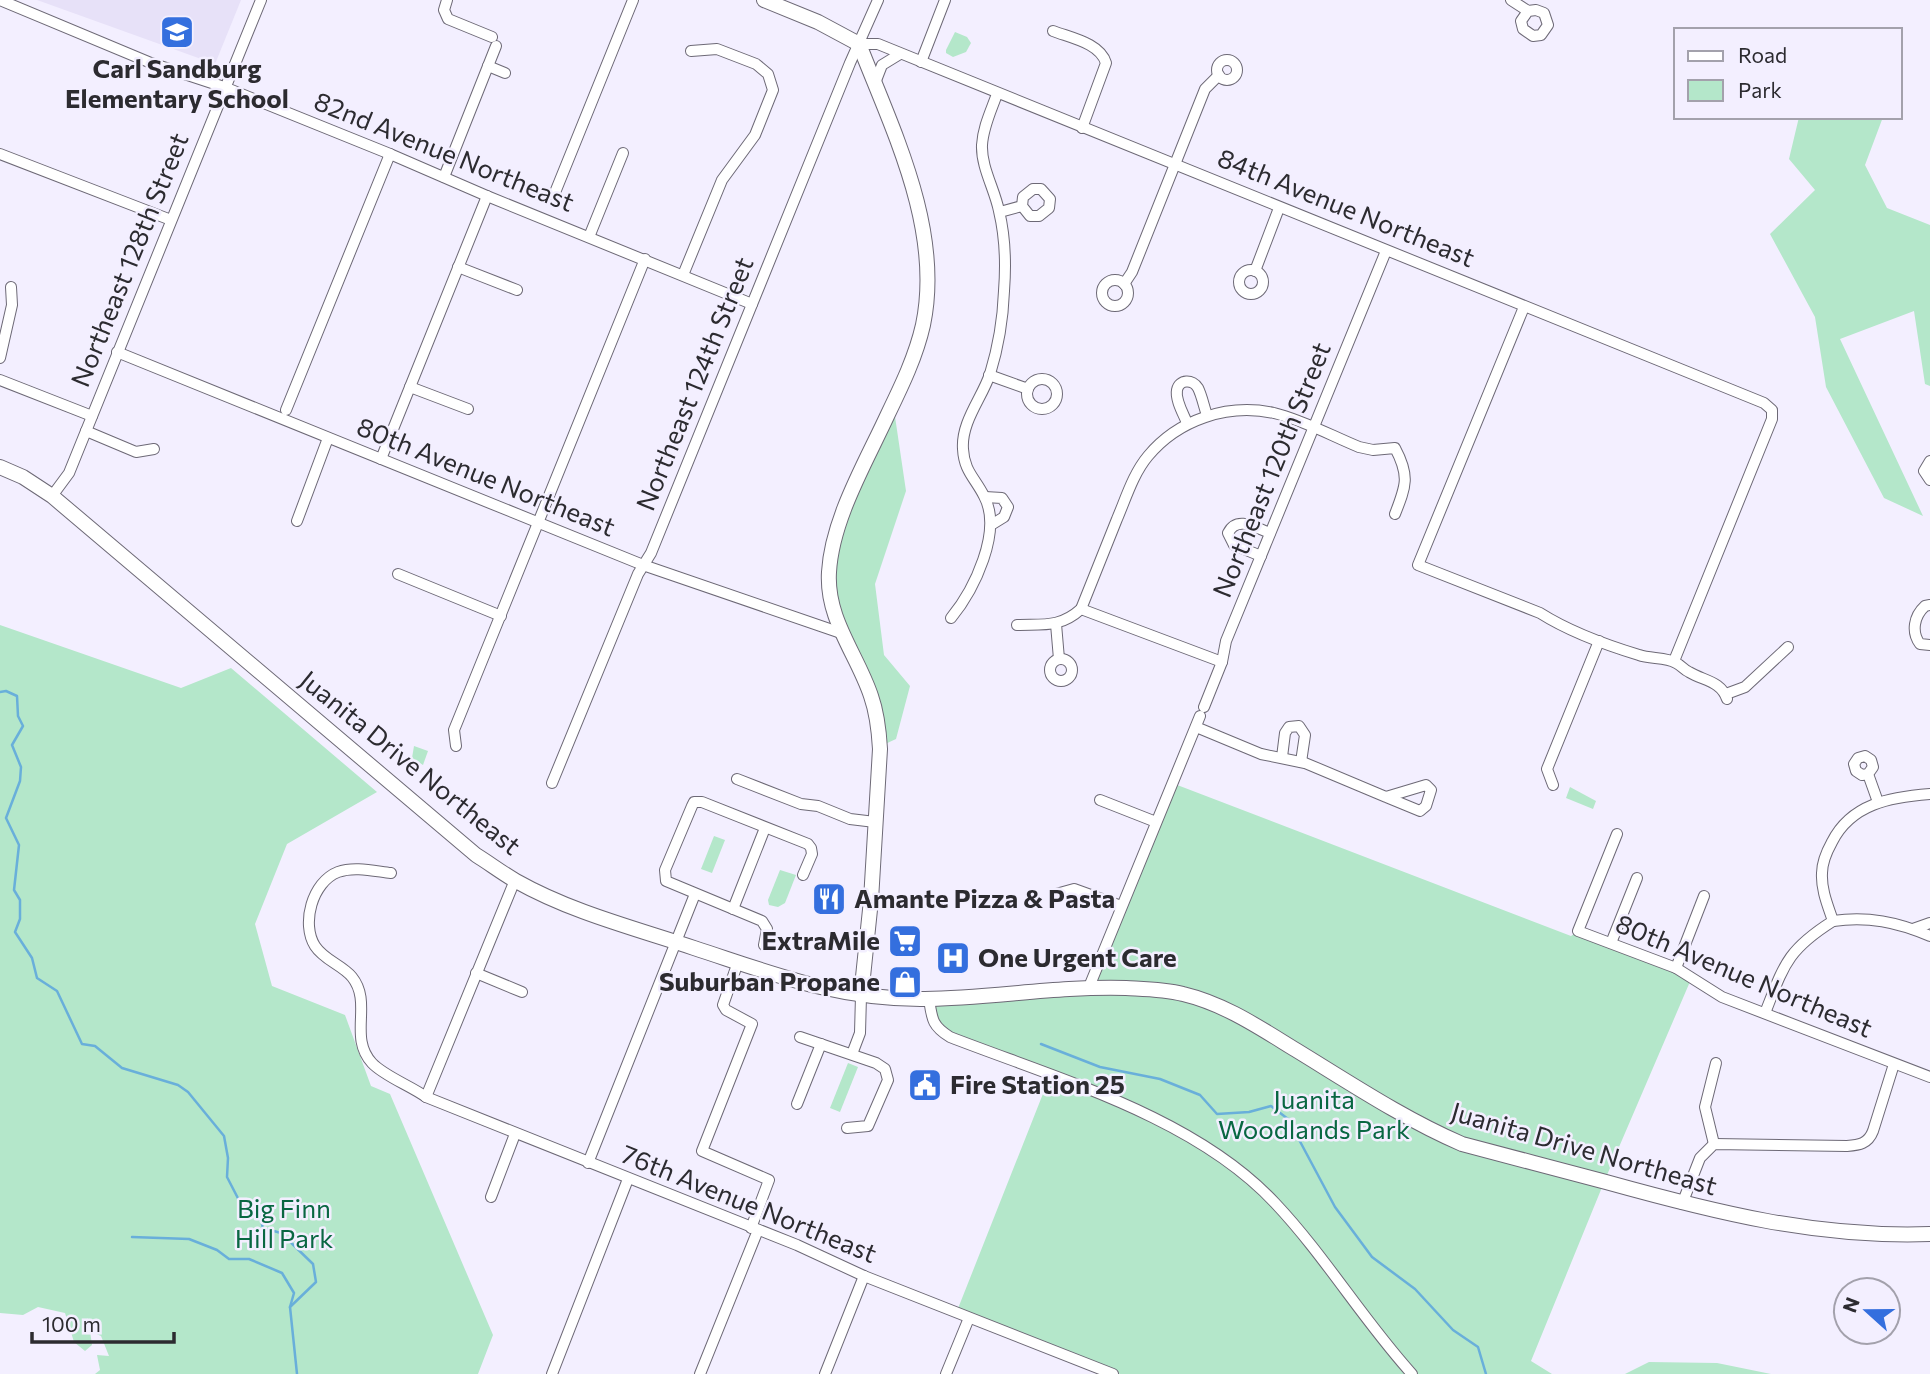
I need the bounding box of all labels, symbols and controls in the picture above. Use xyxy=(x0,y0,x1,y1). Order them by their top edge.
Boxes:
school or university icon: Carl Sandburg Elementary School xyxy=(158,13,196,51)
legend xyxy=(1674,28,1902,119)
text: Road xyxy=(1738,42,1787,67)
place label: Carl Sandburg Elementary School xyxy=(65,52,289,113)
text: Park xyxy=(1738,77,1782,102)
street label: 82nd Avenue Northeast xyxy=(310,84,579,217)
street label: Northeast 128th Street xyxy=(63,128,194,391)
street label: 84th Avenue Northeast xyxy=(1214,141,1480,272)
street label: Northeast 124th Street xyxy=(629,252,759,515)
street label: Northeast 120th Street xyxy=(1205,337,1336,601)
street label: 80th Avenue Northeast xyxy=(353,410,620,542)
street label: Juanita Drive Northeast xyxy=(294,663,528,860)
restaurant icon: Amante Pizza & Pasta xyxy=(810,880,848,918)
place label: Amante Pizza & Pasta xyxy=(854,882,1115,913)
street label: 80th Avenue Northeast xyxy=(1612,906,1878,1043)
supermarket icon: ExtraMile xyxy=(886,922,924,960)
place label: ExtraMile xyxy=(762,924,880,955)
hospital icon: One Urgent Care xyxy=(934,939,972,977)
place label: One Urgent Care xyxy=(978,941,1177,972)
shop icon: Suburban Propane xyxy=(886,963,924,1001)
place label: Suburban Propane xyxy=(659,965,880,996)
public building icon: Fire Station 25 xyxy=(906,1066,944,1104)
place label: Fire Station 25 xyxy=(950,1068,1125,1099)
park label: Juanita Woodlands Park xyxy=(1218,1083,1410,1144)
street label: Juanita Drive Northeast xyxy=(1448,1095,1721,1200)
street label: 76th Avenue Northeast xyxy=(617,1137,882,1268)
park label: Big Finn Hill Park xyxy=(235,1192,333,1253)
north arrow xyxy=(1832,1276,1902,1346)
text: N xyxy=(1837,1294,1864,1316)
scale bar xyxy=(32,1300,173,1344)
text: 100 m xyxy=(42,1311,101,1336)

